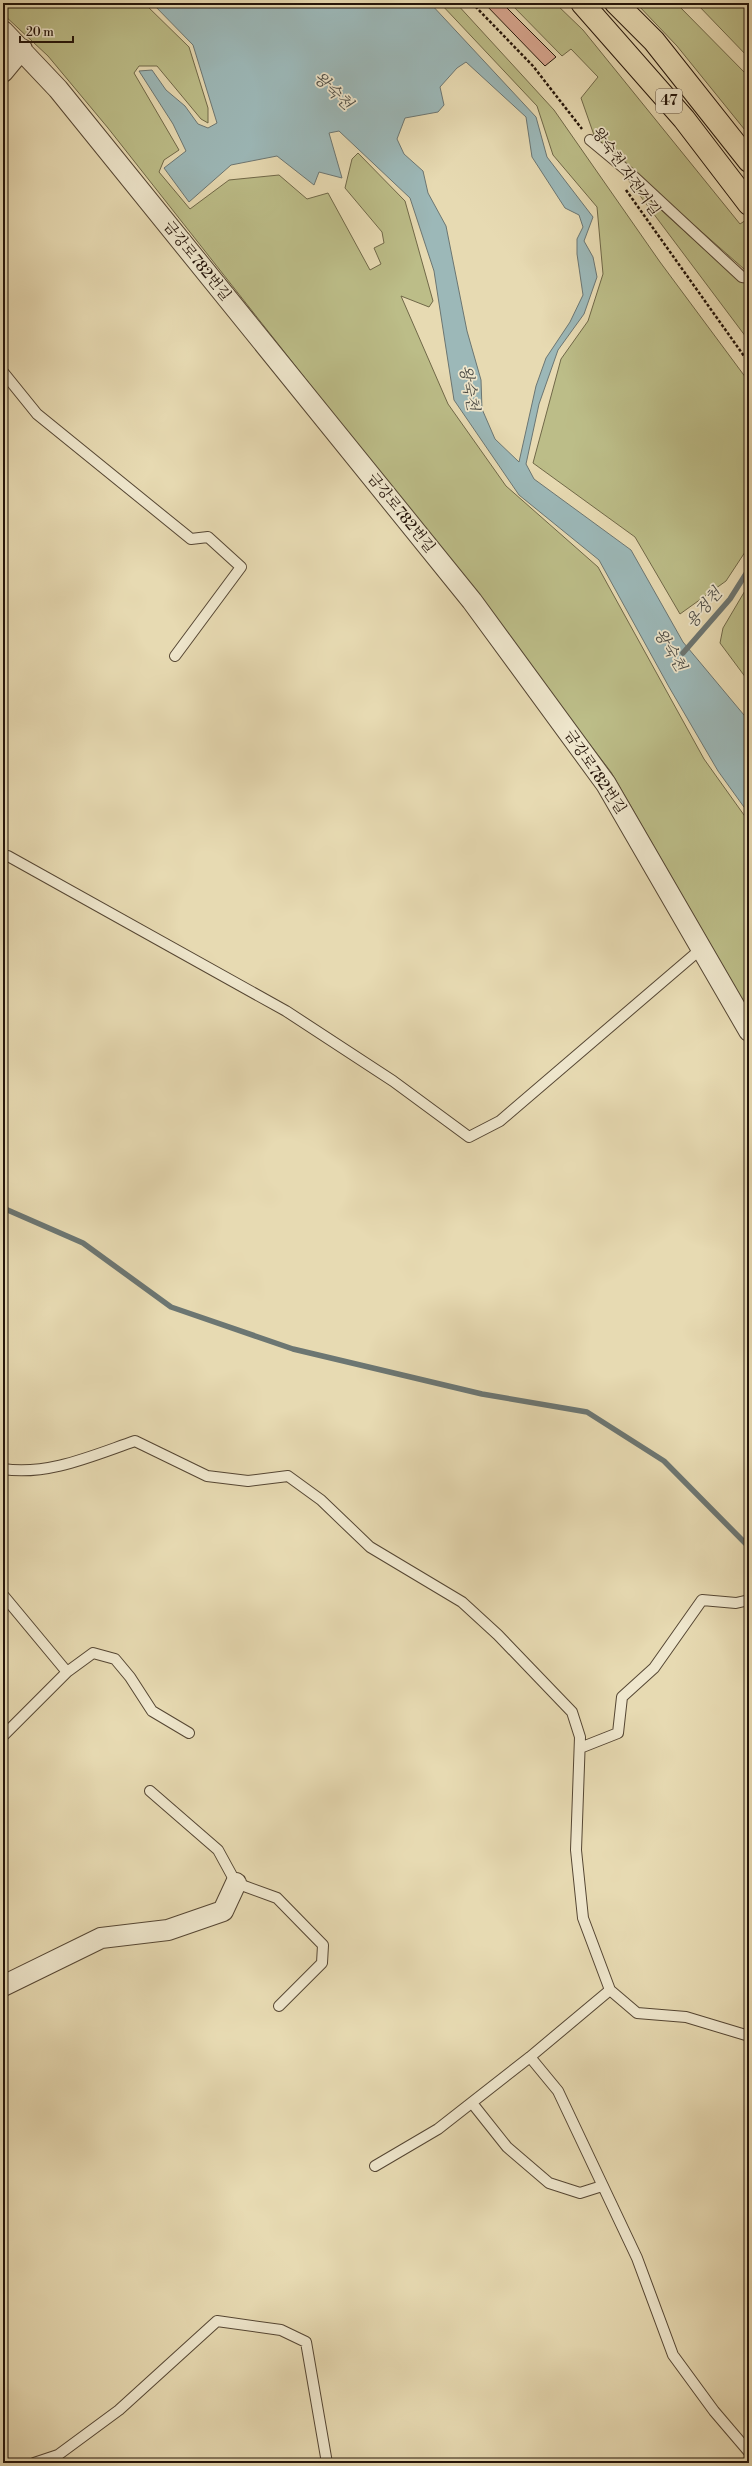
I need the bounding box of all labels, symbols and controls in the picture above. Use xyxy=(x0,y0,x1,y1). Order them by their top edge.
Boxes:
scale bar xyxy=(20,18,73,44)
text: 20 m xyxy=(26,25,54,40)
water label: 왕숙천 xyxy=(309,68,358,115)
road number: 47 xyxy=(656,89,682,113)
street label: 왕숙천 자전거길 xyxy=(588,124,664,220)
street label: 금강로782번길 xyxy=(159,217,235,305)
water label: 왕숙천 xyxy=(455,363,484,414)
street label: 금강로782번길 xyxy=(363,469,439,557)
water label: 용정천 xyxy=(681,583,728,632)
water label: 왕숙천 xyxy=(649,625,691,676)
street label: 금강로782번길 xyxy=(560,726,630,818)

